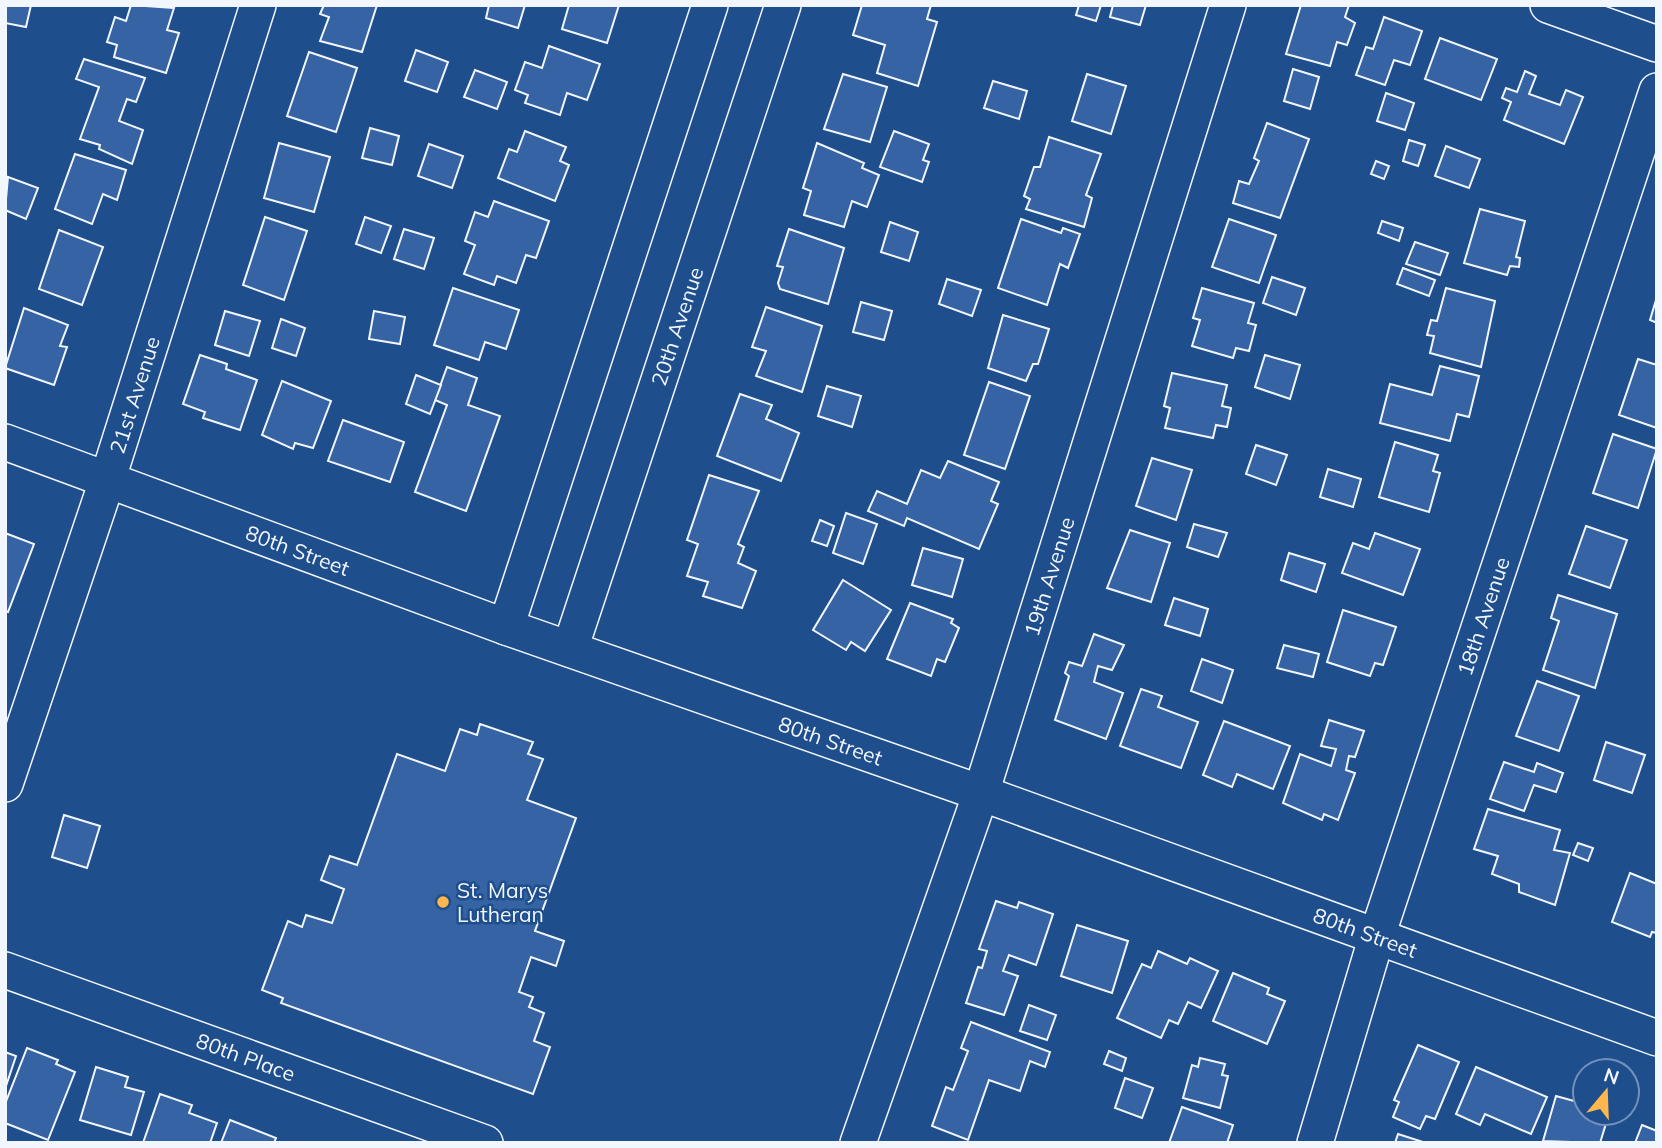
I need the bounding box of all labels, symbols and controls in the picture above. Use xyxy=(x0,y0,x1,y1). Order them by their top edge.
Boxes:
street label: 20th Avenue xyxy=(645,263,709,389)
street label: 21st Avenue xyxy=(104,333,165,457)
street label: 19th Avenue xyxy=(1018,514,1080,639)
street label: 80th Street xyxy=(242,519,353,581)
street label: 18th Avenue xyxy=(1451,553,1515,679)
street label: 80th Street xyxy=(775,710,886,771)
place label: St. Marys Lutheran xyxy=(457,877,548,927)
marker: St. Marys Lutheran xyxy=(435,894,451,910)
street label: 80th Street xyxy=(1310,902,1421,963)
street label: 80th Place xyxy=(193,1027,299,1087)
north arrow xyxy=(1571,1057,1641,1127)
text: N xyxy=(1601,1062,1622,1090)

